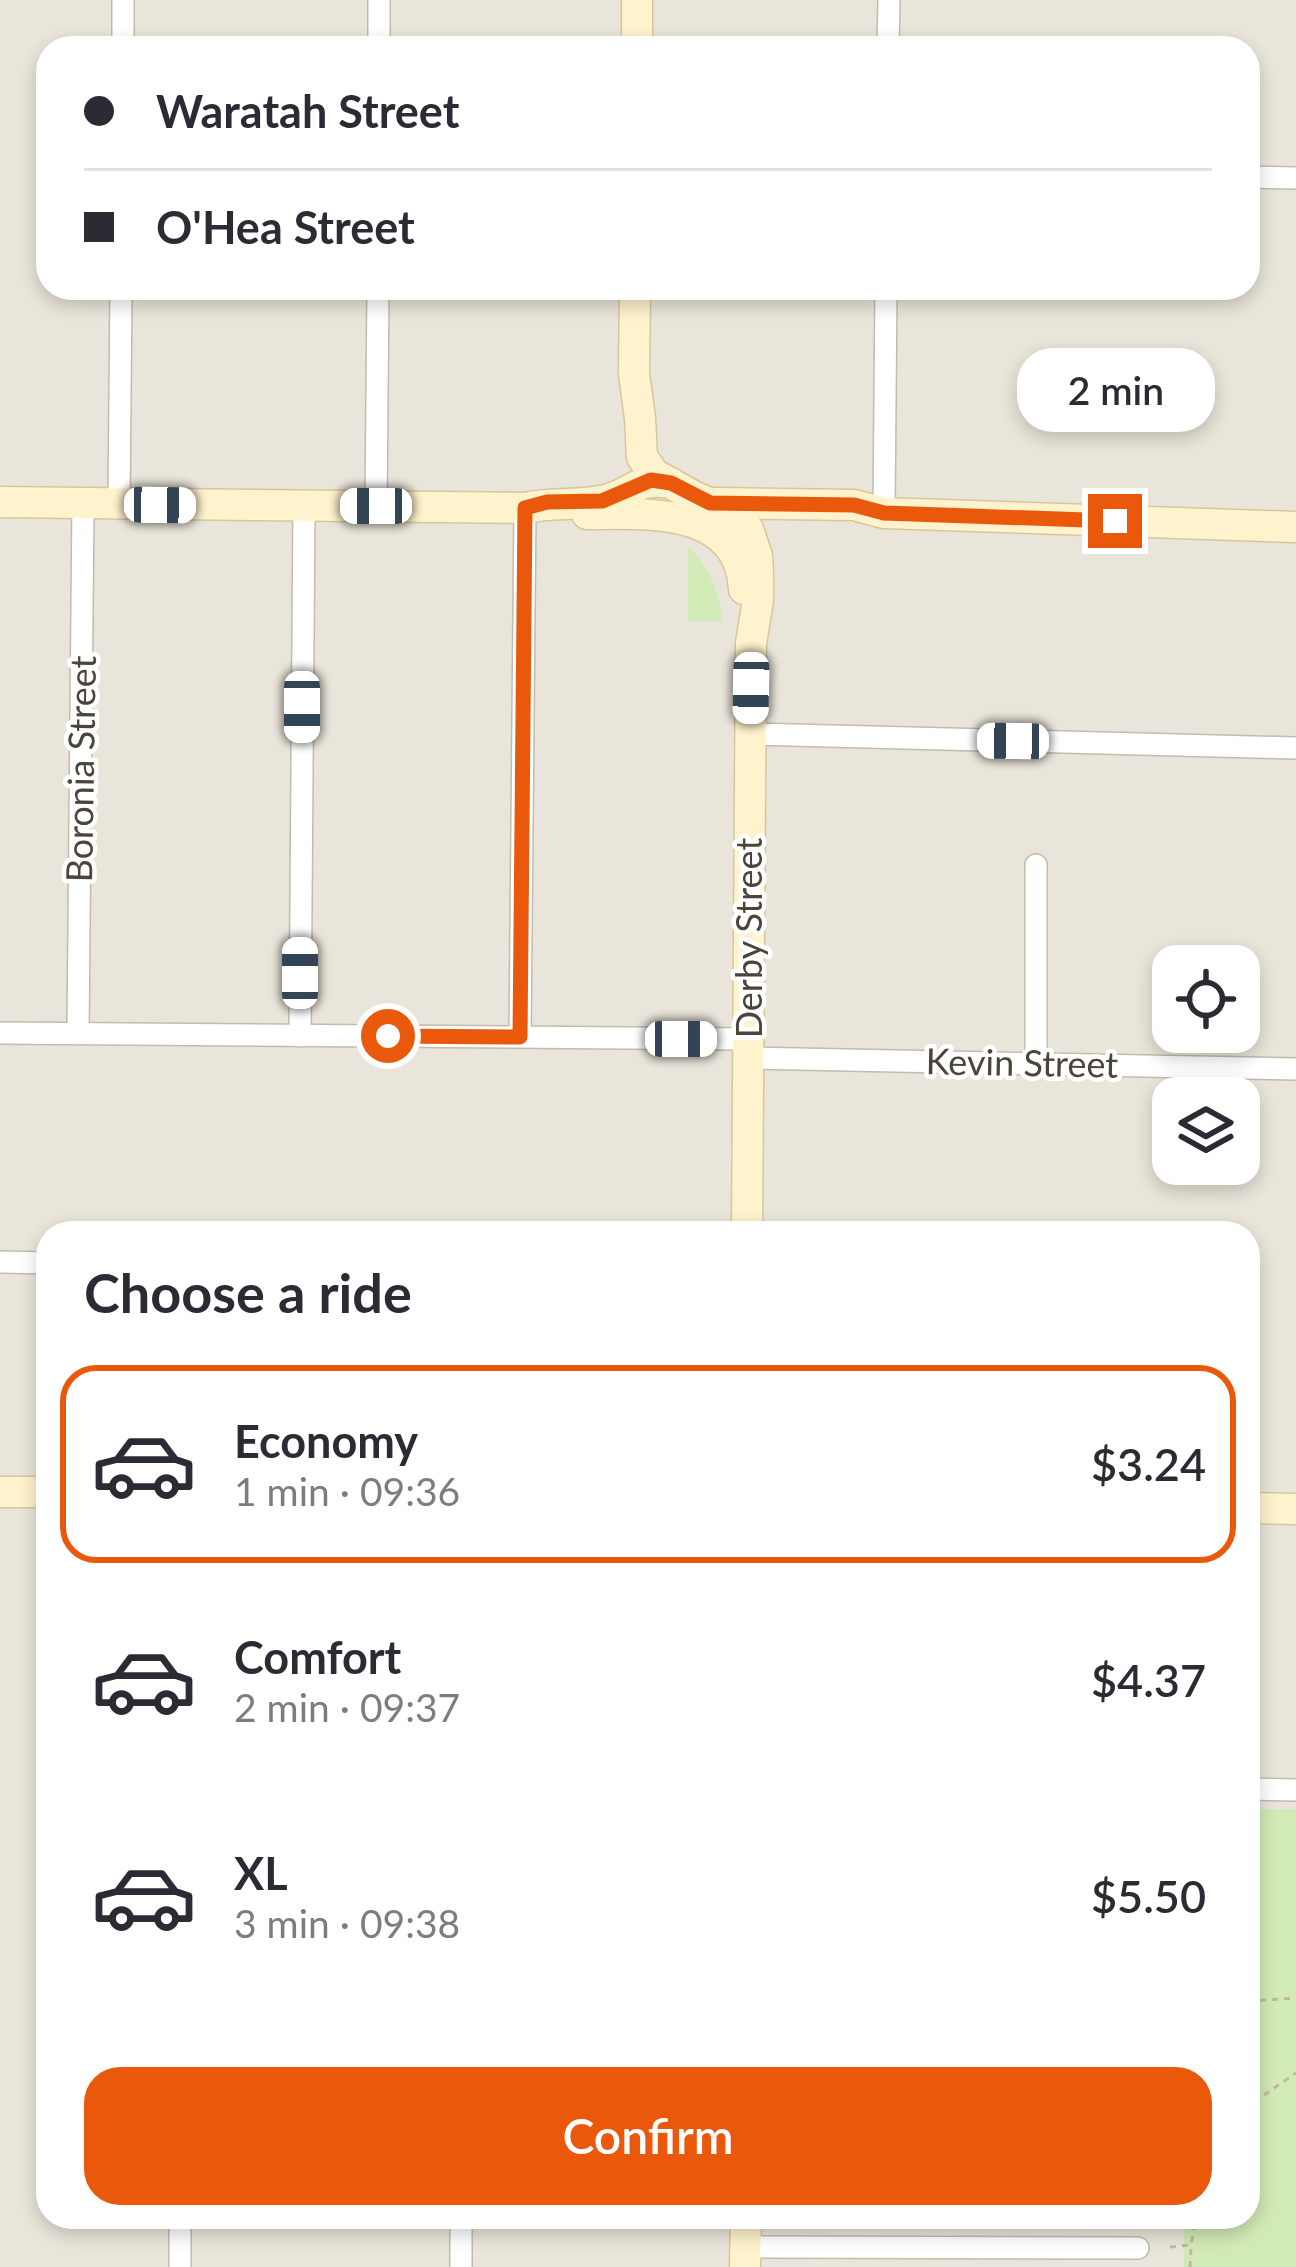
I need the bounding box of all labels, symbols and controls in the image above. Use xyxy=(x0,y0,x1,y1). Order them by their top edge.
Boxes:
text: Waratah Street xyxy=(156,84,459,138)
text: O'Hea Street xyxy=(156,200,415,254)
callout: 2 min xyxy=(1016,347,1214,431)
text: 2 min xyxy=(1068,367,1164,413)
car xyxy=(124,486,196,524)
car xyxy=(340,488,412,524)
route end xyxy=(1088,494,1142,548)
car xyxy=(732,652,770,724)
street label: Boronia Street xyxy=(56,655,104,883)
car xyxy=(284,671,320,743)
car xyxy=(977,722,1049,760)
street label: Derby Street xyxy=(726,838,770,1038)
car xyxy=(282,937,318,1009)
map controls xyxy=(1152,945,1260,1185)
button: locate xyxy=(1152,945,1260,1053)
route start xyxy=(361,1009,415,1063)
car xyxy=(645,1021,717,1057)
street label: Kevin Street xyxy=(925,1038,1119,1086)
button: layers xyxy=(1152,1077,1260,1185)
text: Choose a ride xyxy=(84,1260,412,1325)
icon: car xyxy=(90,1410,198,1518)
text: Economy xyxy=(234,1414,418,1468)
text: $3.24 xyxy=(1091,1437,1206,1491)
text: 1 min · 09:36 xyxy=(234,1468,460,1514)
icon: car xyxy=(90,1626,198,1734)
text: Comfort xyxy=(234,1630,401,1684)
text: $4.37 xyxy=(1091,1653,1206,1707)
text: 2 min · 09:37 xyxy=(234,1684,460,1730)
icon: car xyxy=(90,1842,198,1950)
text: XL xyxy=(234,1846,288,1900)
text: $5.50 xyxy=(1091,1869,1206,1923)
text: 3 min · 09:38 xyxy=(234,1900,460,1946)
button: Confirm xyxy=(84,2067,1212,2205)

